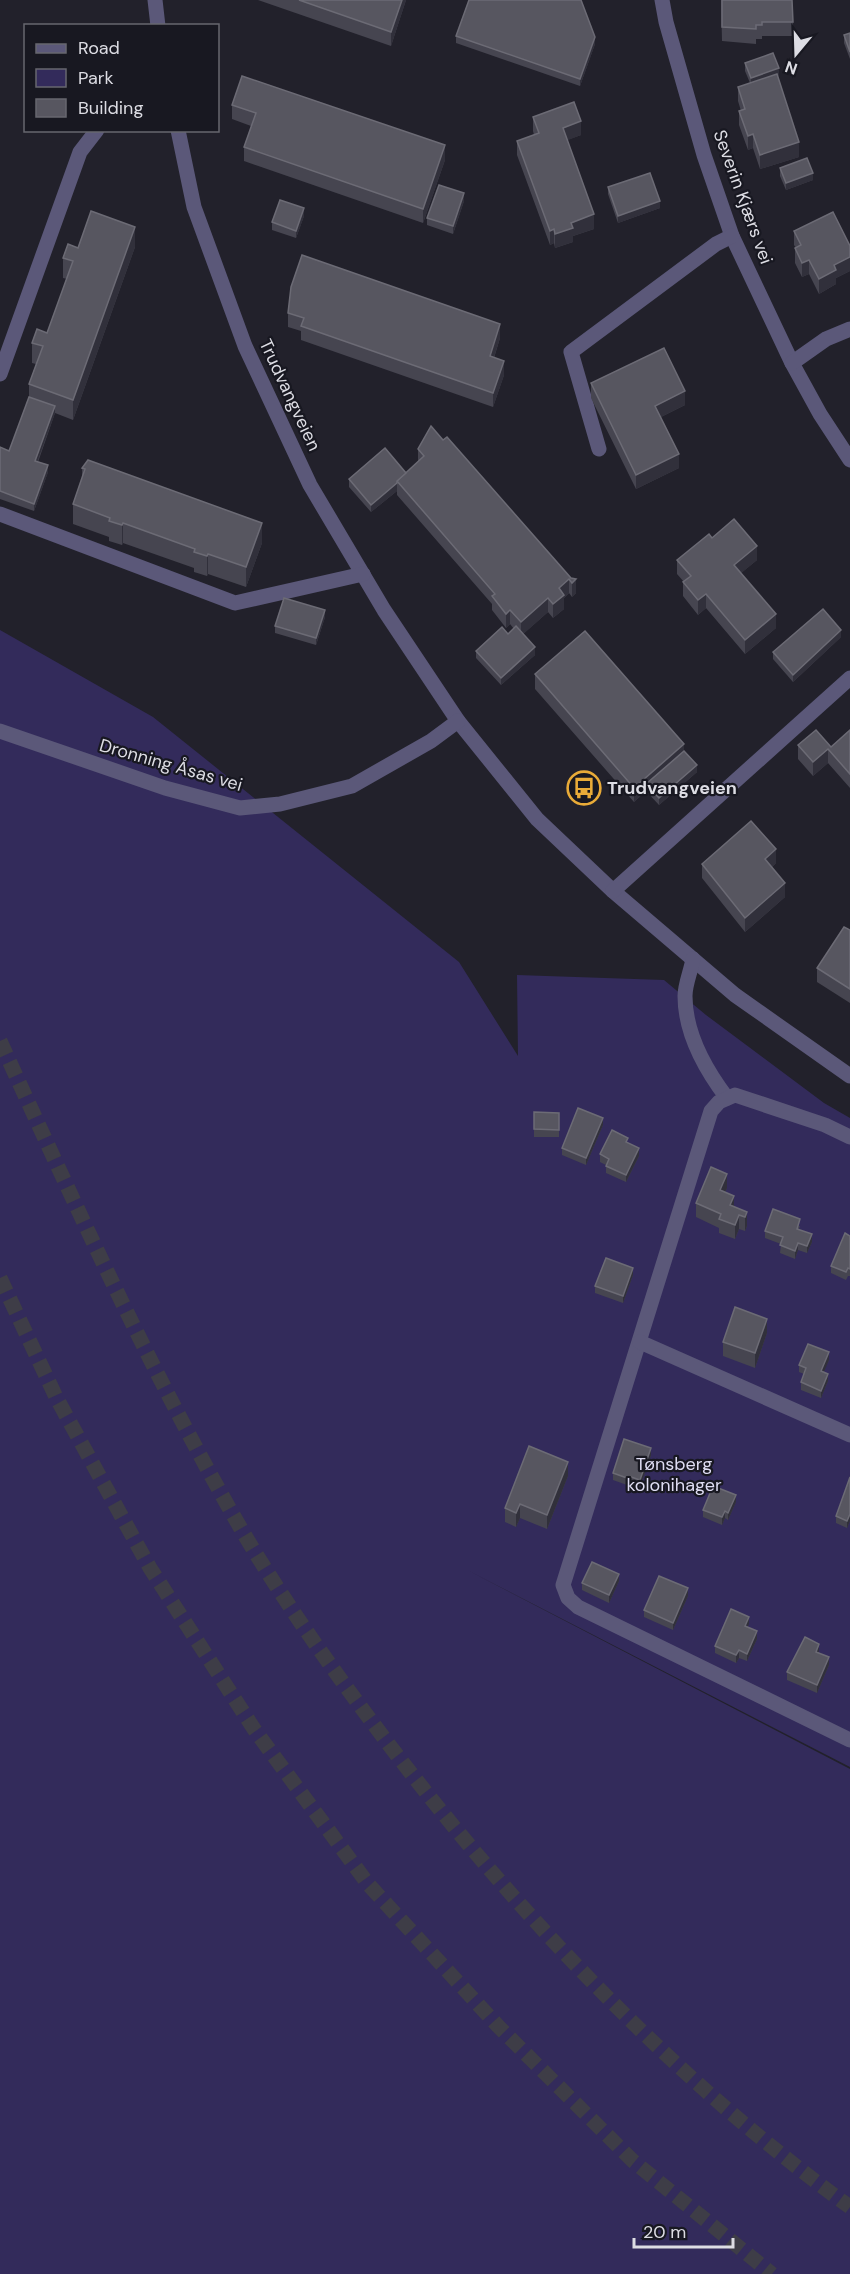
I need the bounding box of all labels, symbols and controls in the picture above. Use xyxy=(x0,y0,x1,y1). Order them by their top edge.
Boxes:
legend xyxy=(24,24,219,132)
north arrow xyxy=(766,24,826,84)
text: Road xyxy=(78,36,120,60)
text: N xyxy=(782,56,800,80)
text: Park xyxy=(78,66,114,90)
text: Building xyxy=(78,96,143,120)
street label: Severin Kjærs vei xyxy=(708,127,778,267)
street label: Trudvangveien xyxy=(254,335,326,455)
street label: Dronning Åsas vei xyxy=(97,733,245,797)
bus stop icon: Trudvangveien xyxy=(566,770,602,806)
place label: Trudvangveien xyxy=(607,776,737,800)
park label: Tønsberg kolonihager xyxy=(626,1452,722,1497)
scale bar xyxy=(634,2211,733,2249)
text: 20 m xyxy=(643,2220,686,2244)

